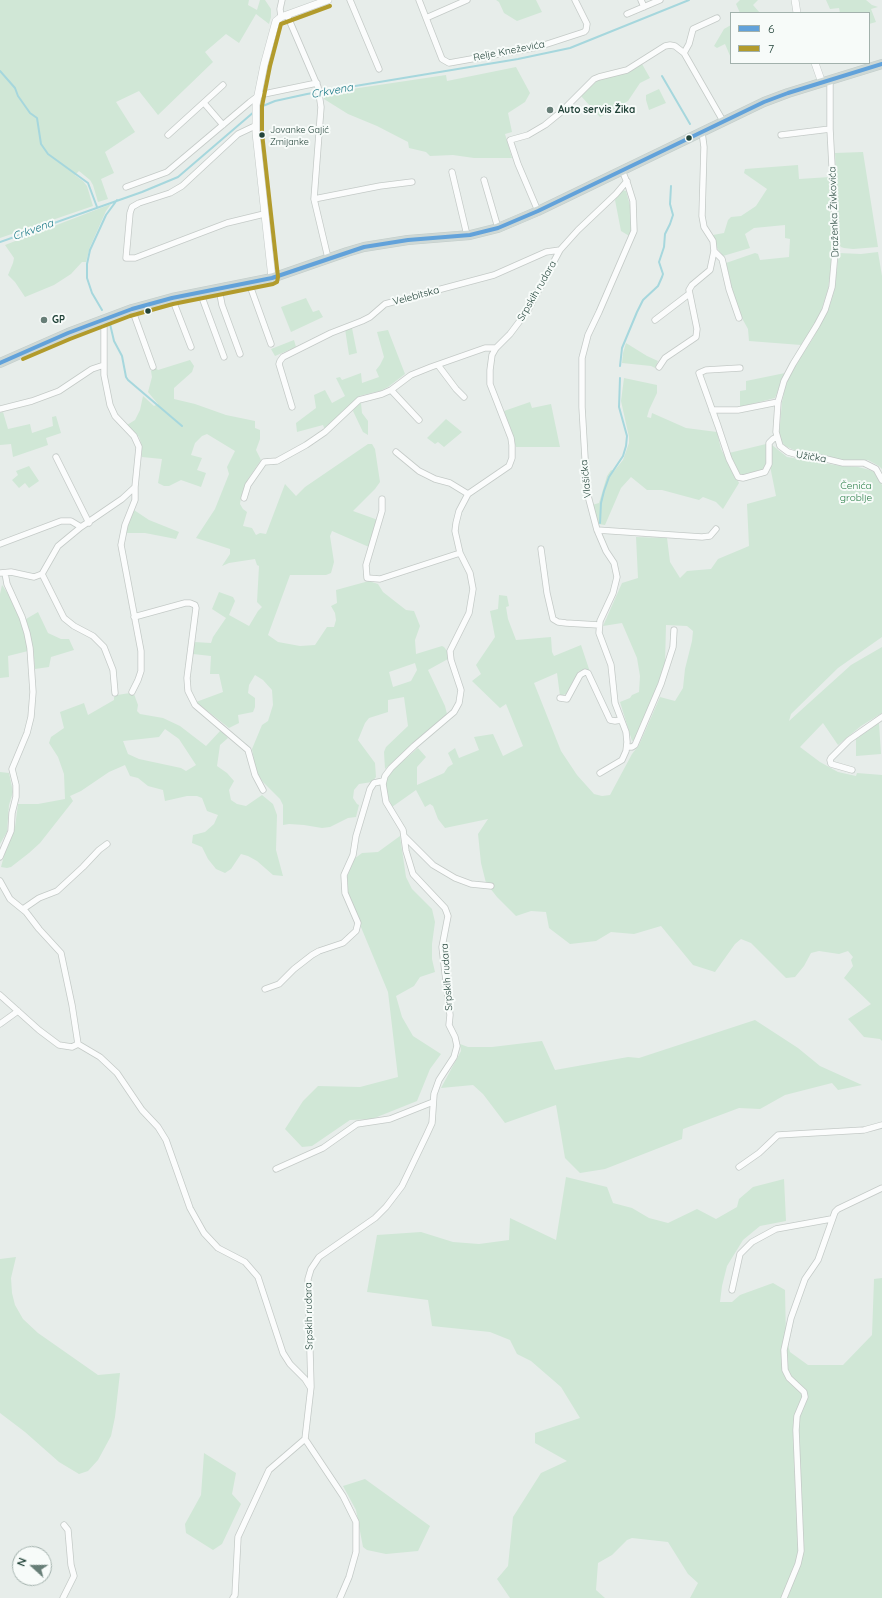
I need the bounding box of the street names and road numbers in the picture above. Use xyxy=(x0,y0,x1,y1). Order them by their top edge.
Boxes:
street label: Relje Kneževića xyxy=(472,38,546,64)
street label: Draženka Živkovića xyxy=(826,166,842,258)
street label: Srpskih rudara xyxy=(515,259,559,323)
street label: Velebitska xyxy=(391,284,441,308)
street label: Užička xyxy=(795,449,827,465)
street label: Vlašićka xyxy=(578,459,594,499)
street label: Srpskih rudara xyxy=(439,943,455,1011)
street label: Srpskih rudara xyxy=(302,1282,316,1350)

